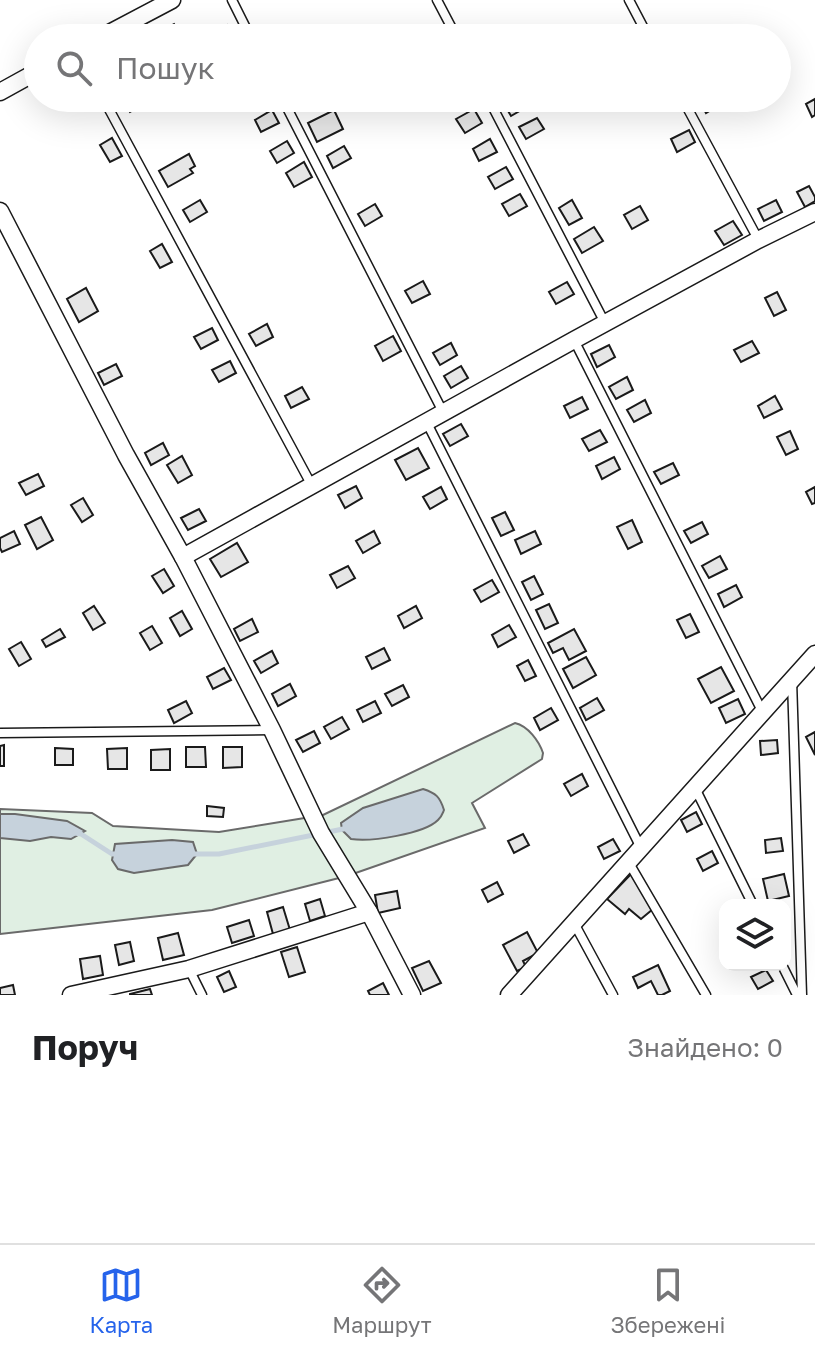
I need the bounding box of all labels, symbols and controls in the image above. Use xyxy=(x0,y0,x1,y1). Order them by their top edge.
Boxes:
search box xyxy=(24,24,791,112)
icon: search xyxy=(52,46,96,90)
text: Пошук xyxy=(116,50,215,86)
map controls xyxy=(719,899,791,971)
button: layers xyxy=(719,899,791,971)
text: Поруч xyxy=(32,1027,138,1067)
text: Знайдено: 0 xyxy=(627,1032,783,1063)
tab: Карта xyxy=(89,1263,153,1338)
tab: Маршрут xyxy=(332,1263,432,1338)
tab: Збережені xyxy=(610,1263,726,1338)

